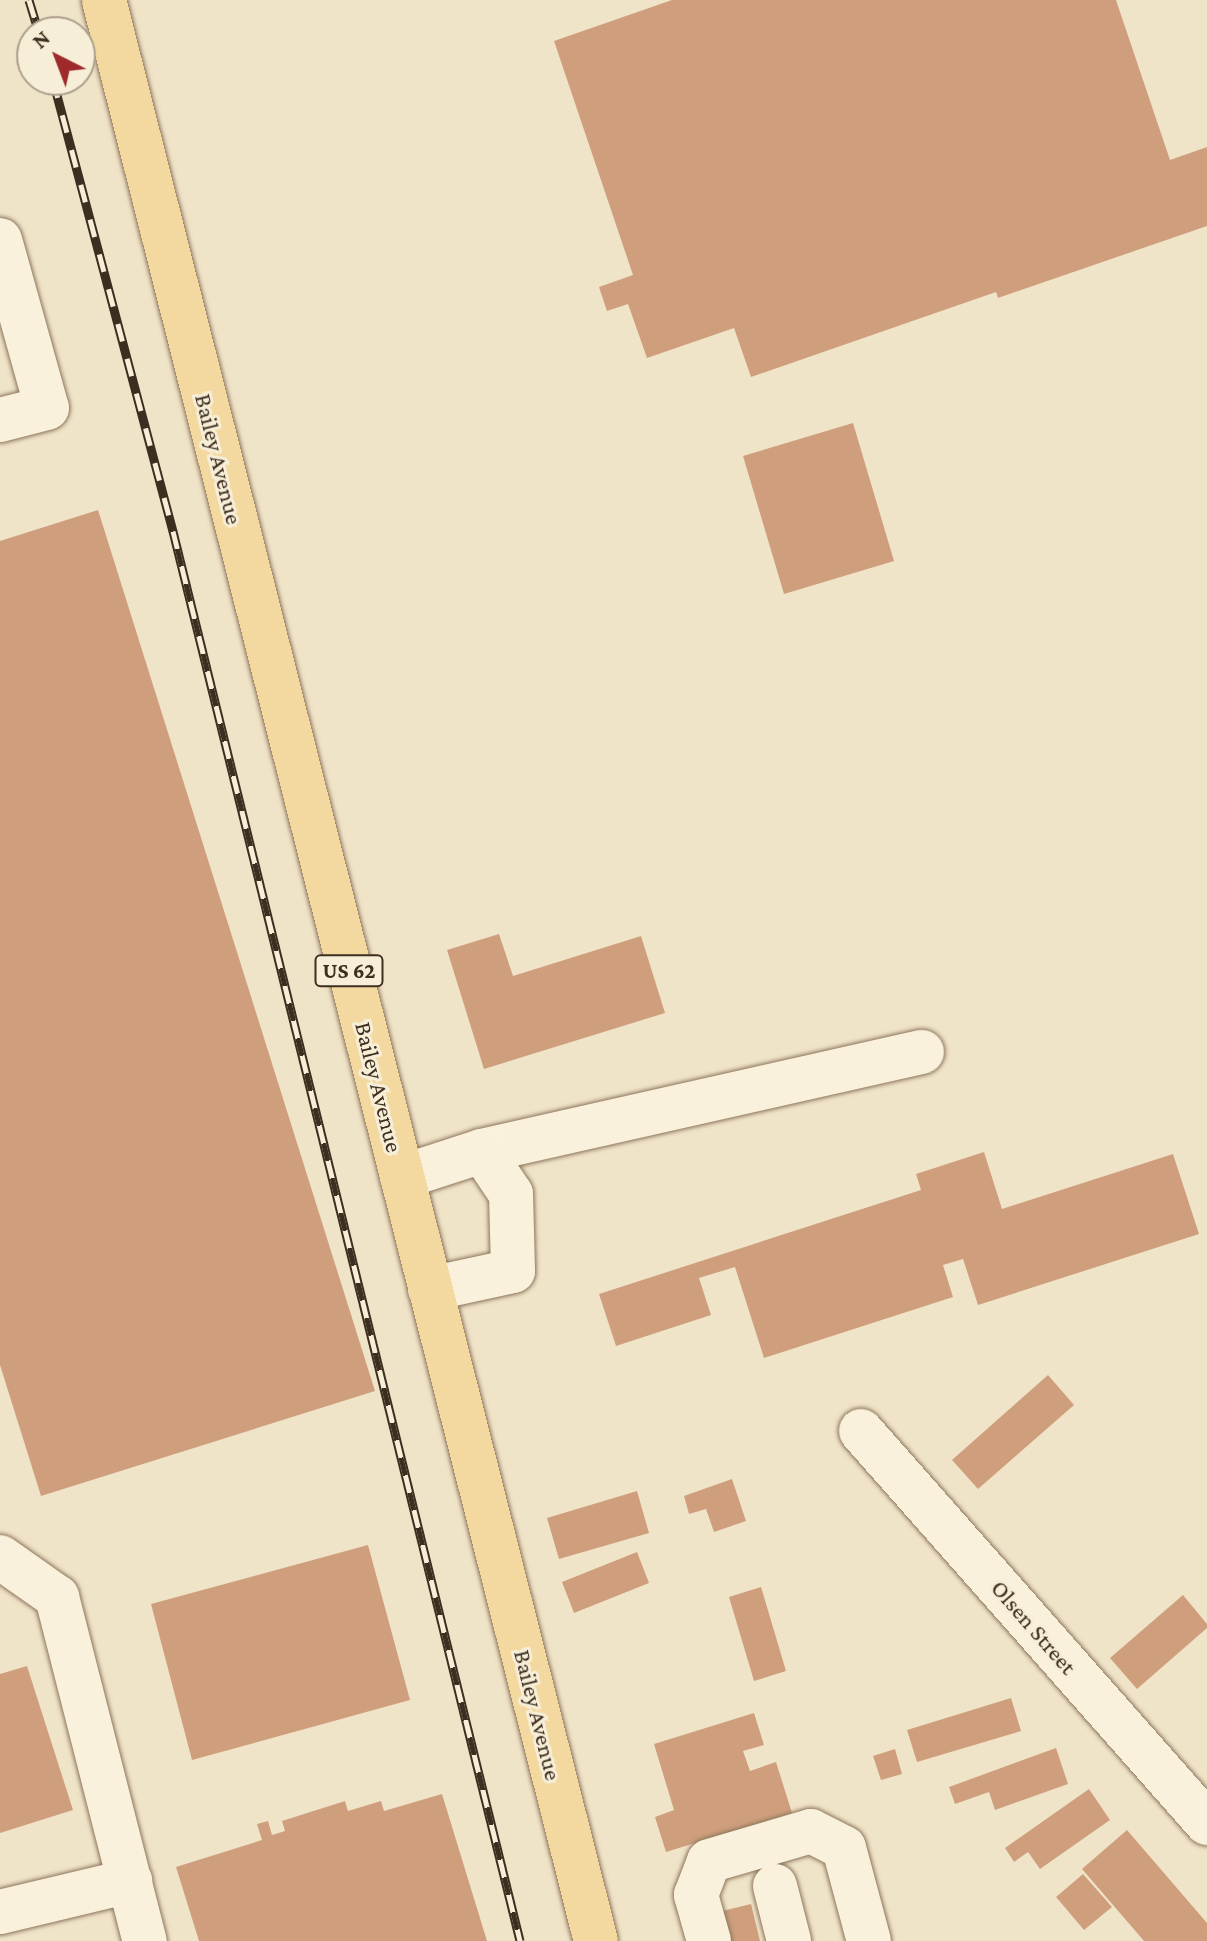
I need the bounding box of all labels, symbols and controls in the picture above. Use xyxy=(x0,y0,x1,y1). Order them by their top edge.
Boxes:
north arrow xyxy=(16,16,96,96)
text: N xyxy=(27,25,55,54)
street label: Bailey Avenue xyxy=(189,391,249,527)
road number: US 62 xyxy=(313,953,385,989)
street label: Bailey Avenue xyxy=(349,1019,409,1155)
street label: Olsen Street xyxy=(985,1574,1083,1680)
street label: Bailey Avenue xyxy=(508,1647,568,1783)

